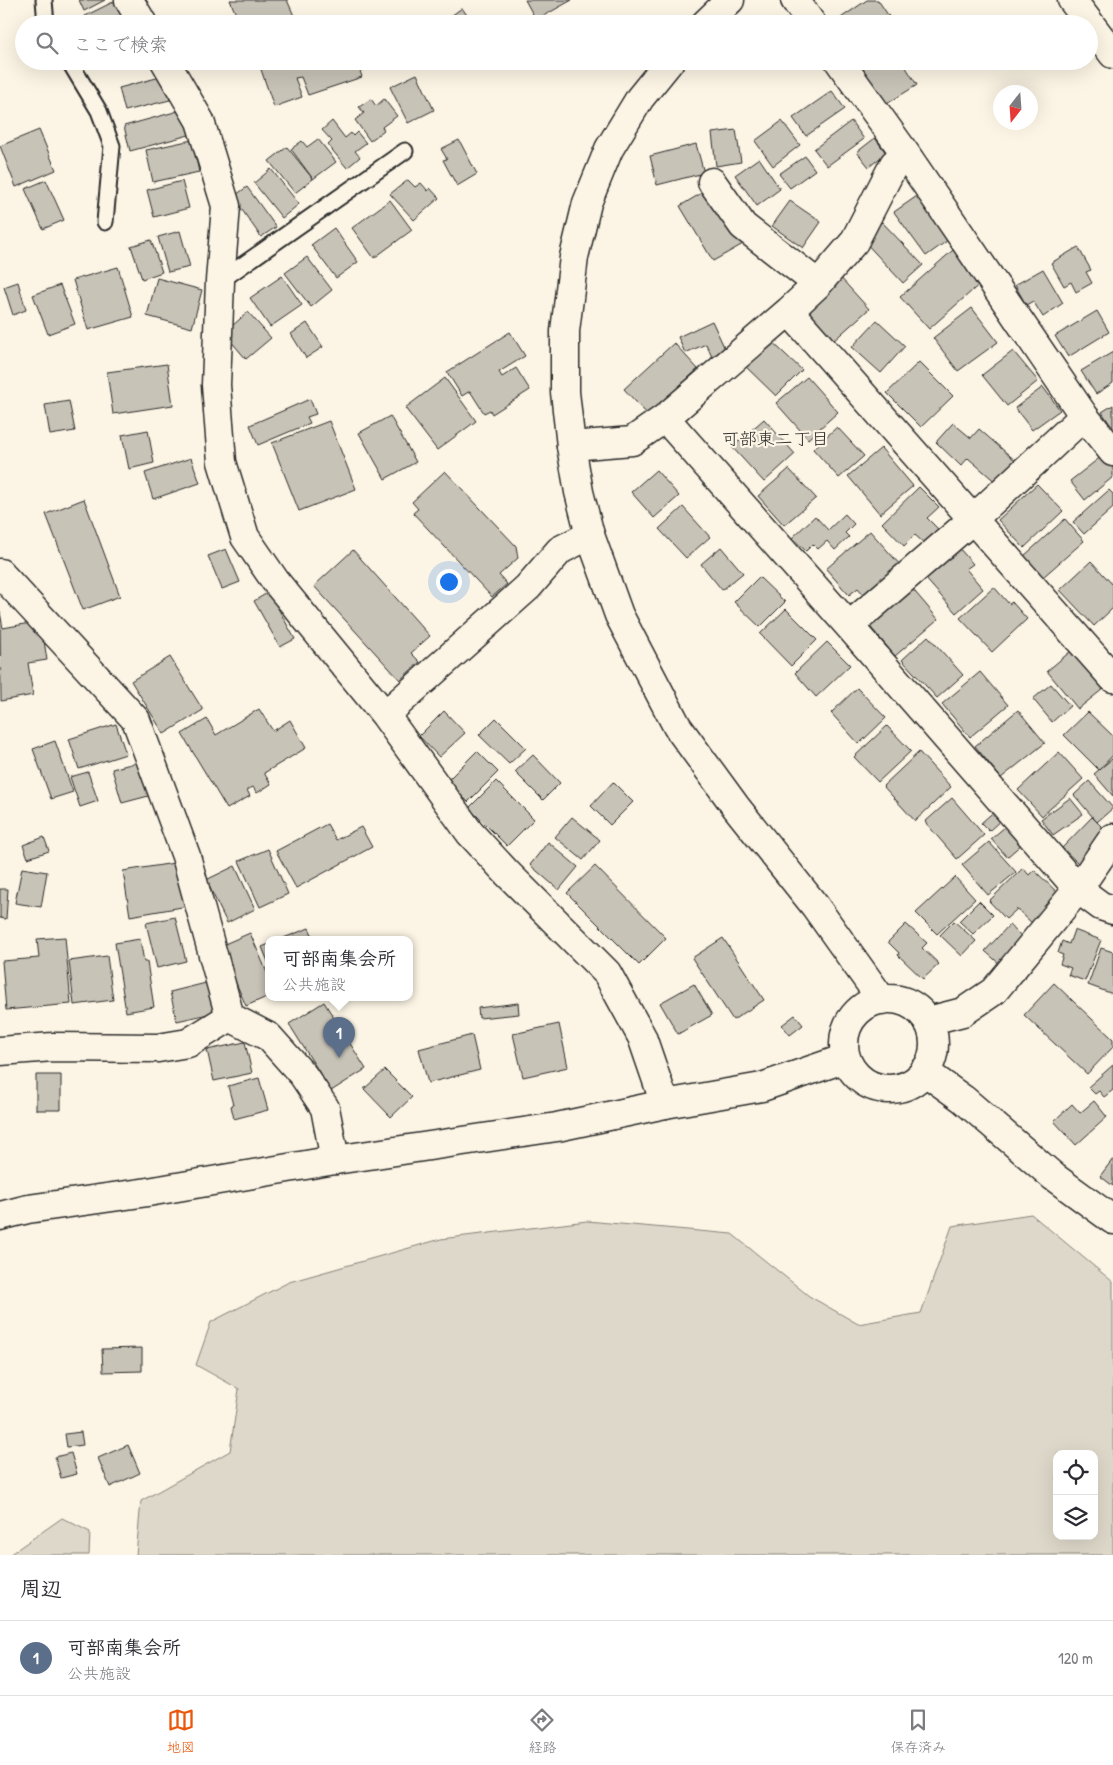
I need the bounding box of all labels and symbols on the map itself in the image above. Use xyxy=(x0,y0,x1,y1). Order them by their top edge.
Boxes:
north arrow xyxy=(993,85,1038,130)
district label: 可部東二丁目 xyxy=(721,426,829,451)
your location xyxy=(436,569,462,595)
pin: 1 xyxy=(323,1017,355,1058)

